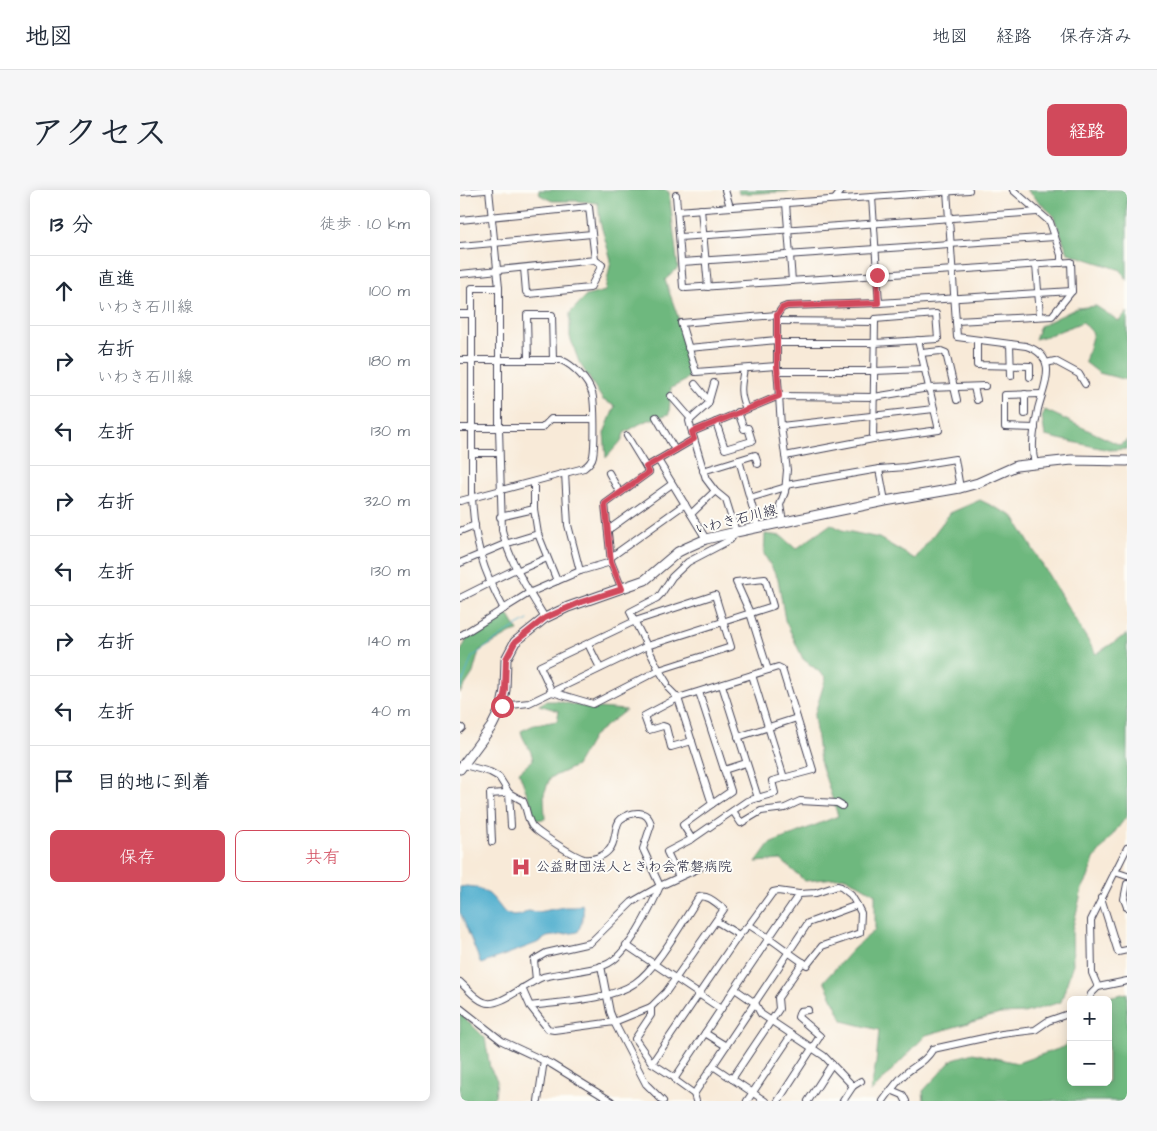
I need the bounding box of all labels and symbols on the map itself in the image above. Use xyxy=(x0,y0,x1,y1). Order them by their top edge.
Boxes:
route end xyxy=(866,264,889,287)
street label: いわき石川線 xyxy=(693,500,779,540)
route start xyxy=(491,695,514,718)
hospital icon: 公益財団法人ときわ会常磐病院 xyxy=(510,856,532,878)
place label: 公益財団法人ときわ会常磐病院 xyxy=(536,857,732,877)

